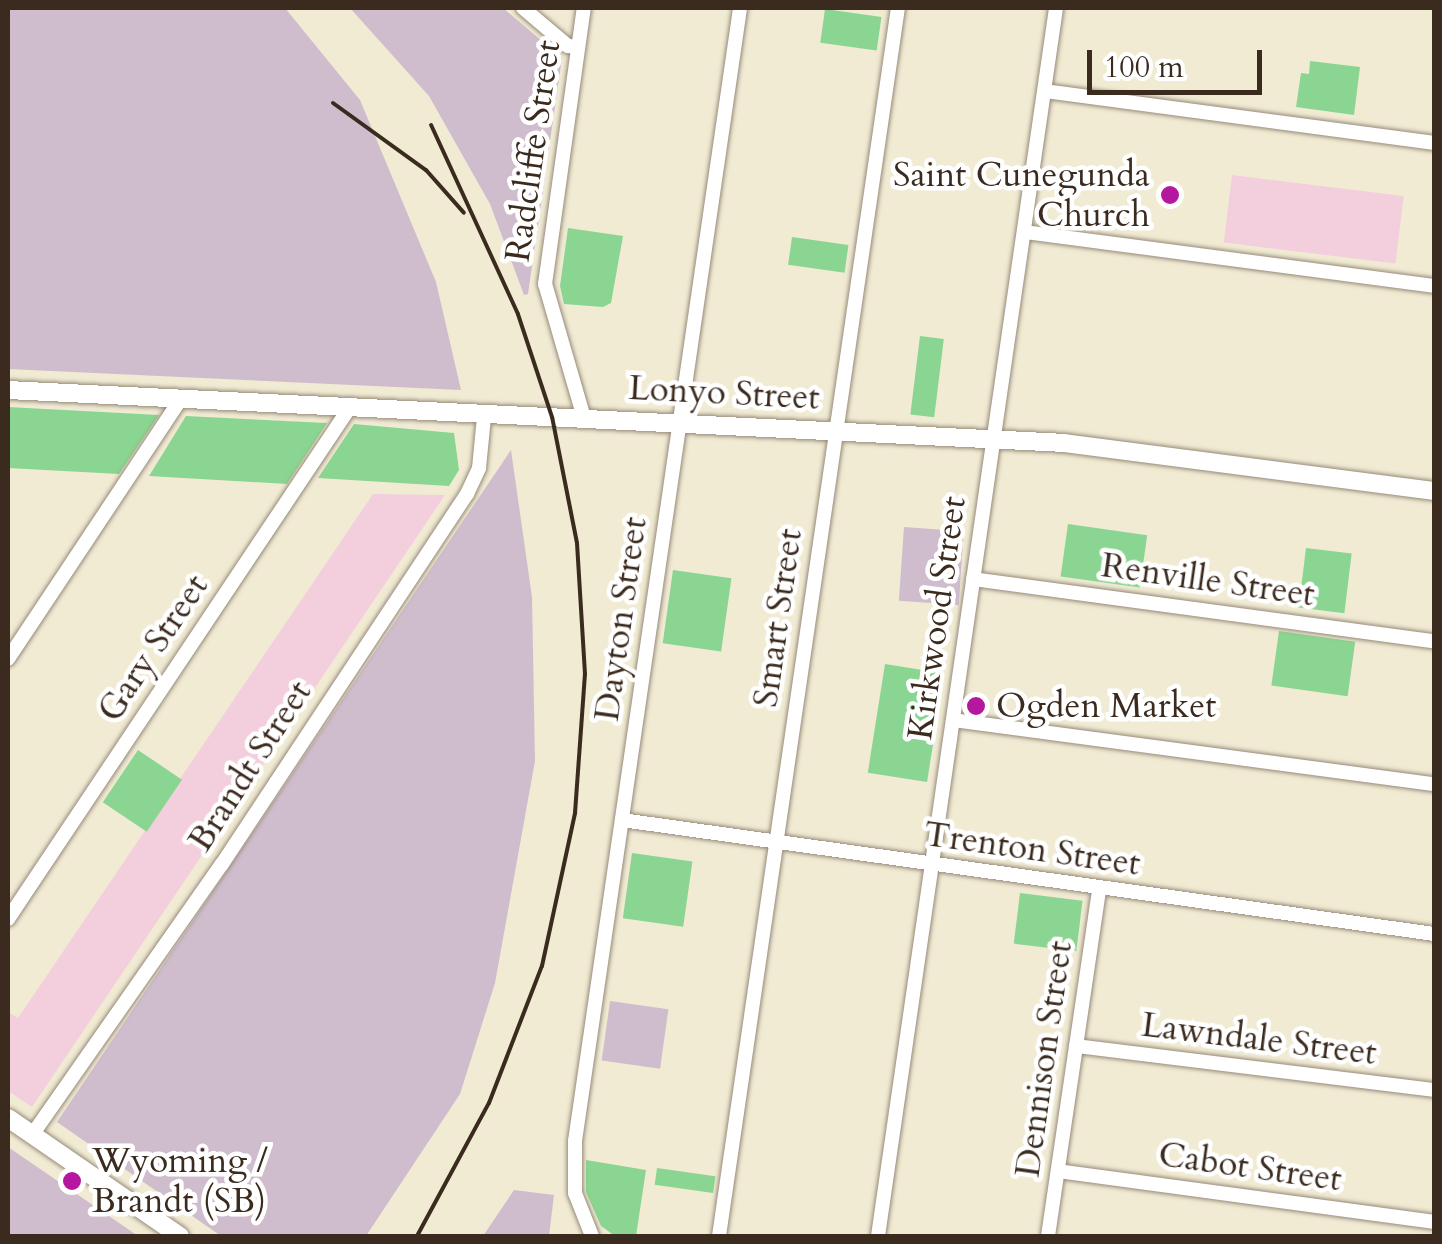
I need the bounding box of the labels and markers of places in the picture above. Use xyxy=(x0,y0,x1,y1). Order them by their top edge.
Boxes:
place label: Saint Cunegunda Church xyxy=(893,154,1150,236)
marker: Saint Cunegunda Church xyxy=(1159,184,1181,206)
place label: Ogden Market xyxy=(996,685,1216,727)
marker: Ogden Market xyxy=(965,695,987,717)
place label: Wyoming / Brandt (SB) xyxy=(92,1140,268,1222)
marker: Wyoming / Brandt (SB) xyxy=(61,1170,83,1192)

